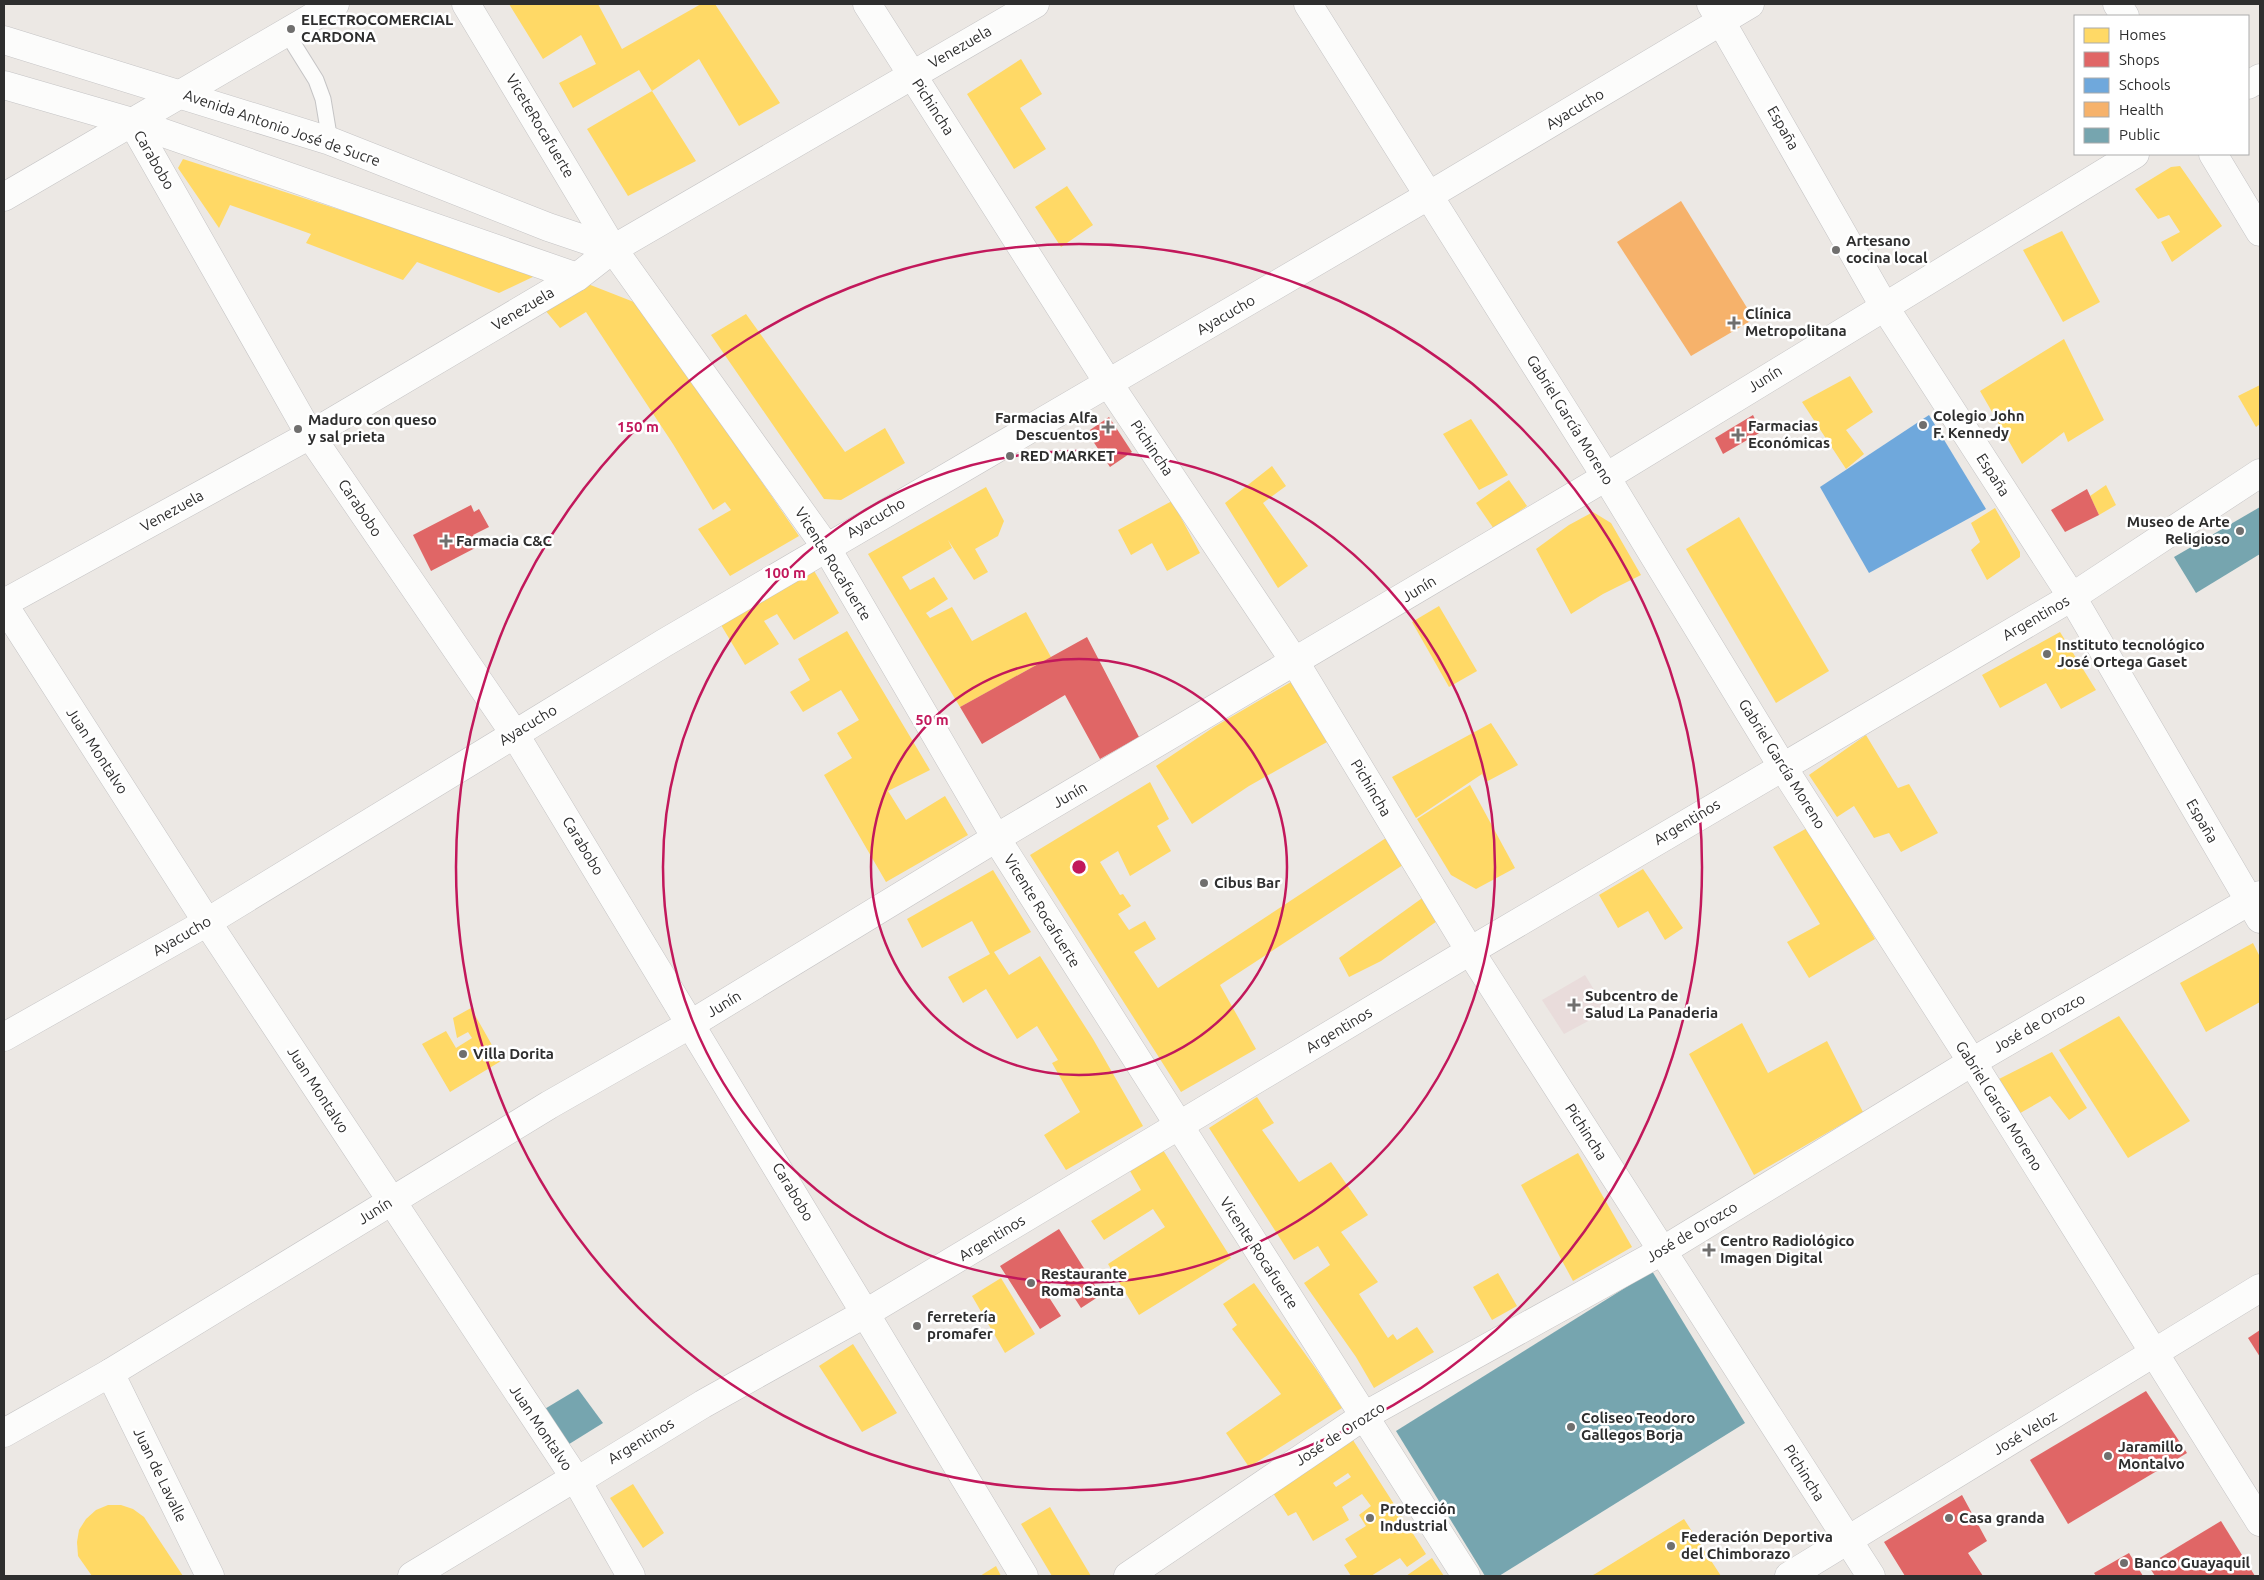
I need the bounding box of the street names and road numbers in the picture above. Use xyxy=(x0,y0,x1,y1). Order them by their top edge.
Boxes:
street label: Venezuela xyxy=(925,22,994,71)
street label: ViceteRocafuerte xyxy=(503,71,578,181)
street label: Pichincha xyxy=(909,75,958,138)
street label: Ayacucho xyxy=(1543,85,1607,132)
street label: Avenida Antonio José de Sucre xyxy=(182,86,383,169)
street label: España xyxy=(1764,103,1803,153)
street label: Carabobo xyxy=(131,127,178,192)
street label: Venezuela xyxy=(489,283,557,334)
street label: Ayacucho xyxy=(1194,291,1258,338)
street label: Gabriel García Moreno xyxy=(1524,352,1617,488)
street label: Junín xyxy=(1745,362,1785,396)
street label: Pichincha xyxy=(1128,417,1177,479)
street label: España xyxy=(1973,450,2014,499)
street label: Carabobo xyxy=(335,476,386,540)
street label: Venezuela xyxy=(137,486,206,535)
street label: Ayacucho xyxy=(844,494,908,541)
street label: Vicente Rocafuerte xyxy=(792,504,875,623)
street label: Junín xyxy=(1399,572,1439,605)
street label: Argentinos xyxy=(1999,592,2072,643)
street label: Gabriel García Moreno xyxy=(1736,696,1829,832)
street label: Ayacucho xyxy=(496,701,560,748)
street label: Juan Montalvo xyxy=(63,704,132,797)
street label: Pichincha xyxy=(1348,756,1395,819)
street label: Junín xyxy=(1050,778,1090,811)
street label: Argentinos xyxy=(1651,795,1723,848)
street label: España xyxy=(2183,796,2222,846)
street label: Carabobo xyxy=(559,813,608,878)
street label: Vicente Rocafuerte xyxy=(1001,851,1084,970)
street label: Ayacucho xyxy=(150,912,214,959)
street label: Junín xyxy=(704,987,744,1020)
street label: José de Orozco xyxy=(1990,989,2088,1056)
street label: Argentinos xyxy=(1303,1003,1375,1056)
street label: Gabriel García Moreno xyxy=(1953,1038,2046,1174)
street label: Juan Montalvo xyxy=(284,1043,353,1136)
street label: Pichincha xyxy=(1562,1100,1611,1163)
street label: Carabobo xyxy=(769,1159,818,1224)
street label: Junín xyxy=(355,1194,395,1228)
street label: Vicente Rocafuerte xyxy=(1217,1194,1302,1312)
street label: José de Orozco xyxy=(1643,1198,1740,1265)
street label: Argentinos xyxy=(956,1211,1028,1264)
street label: Juan Montalvo xyxy=(507,1382,576,1474)
street label: José de Orozco xyxy=(1292,1398,1388,1469)
street label: José Veloz xyxy=(1990,1407,2060,1458)
street label: Argentinos xyxy=(605,1414,677,1467)
street label: Juan de Lavalle xyxy=(130,1425,191,1525)
street label: Pichincha xyxy=(1780,1441,1828,1504)

